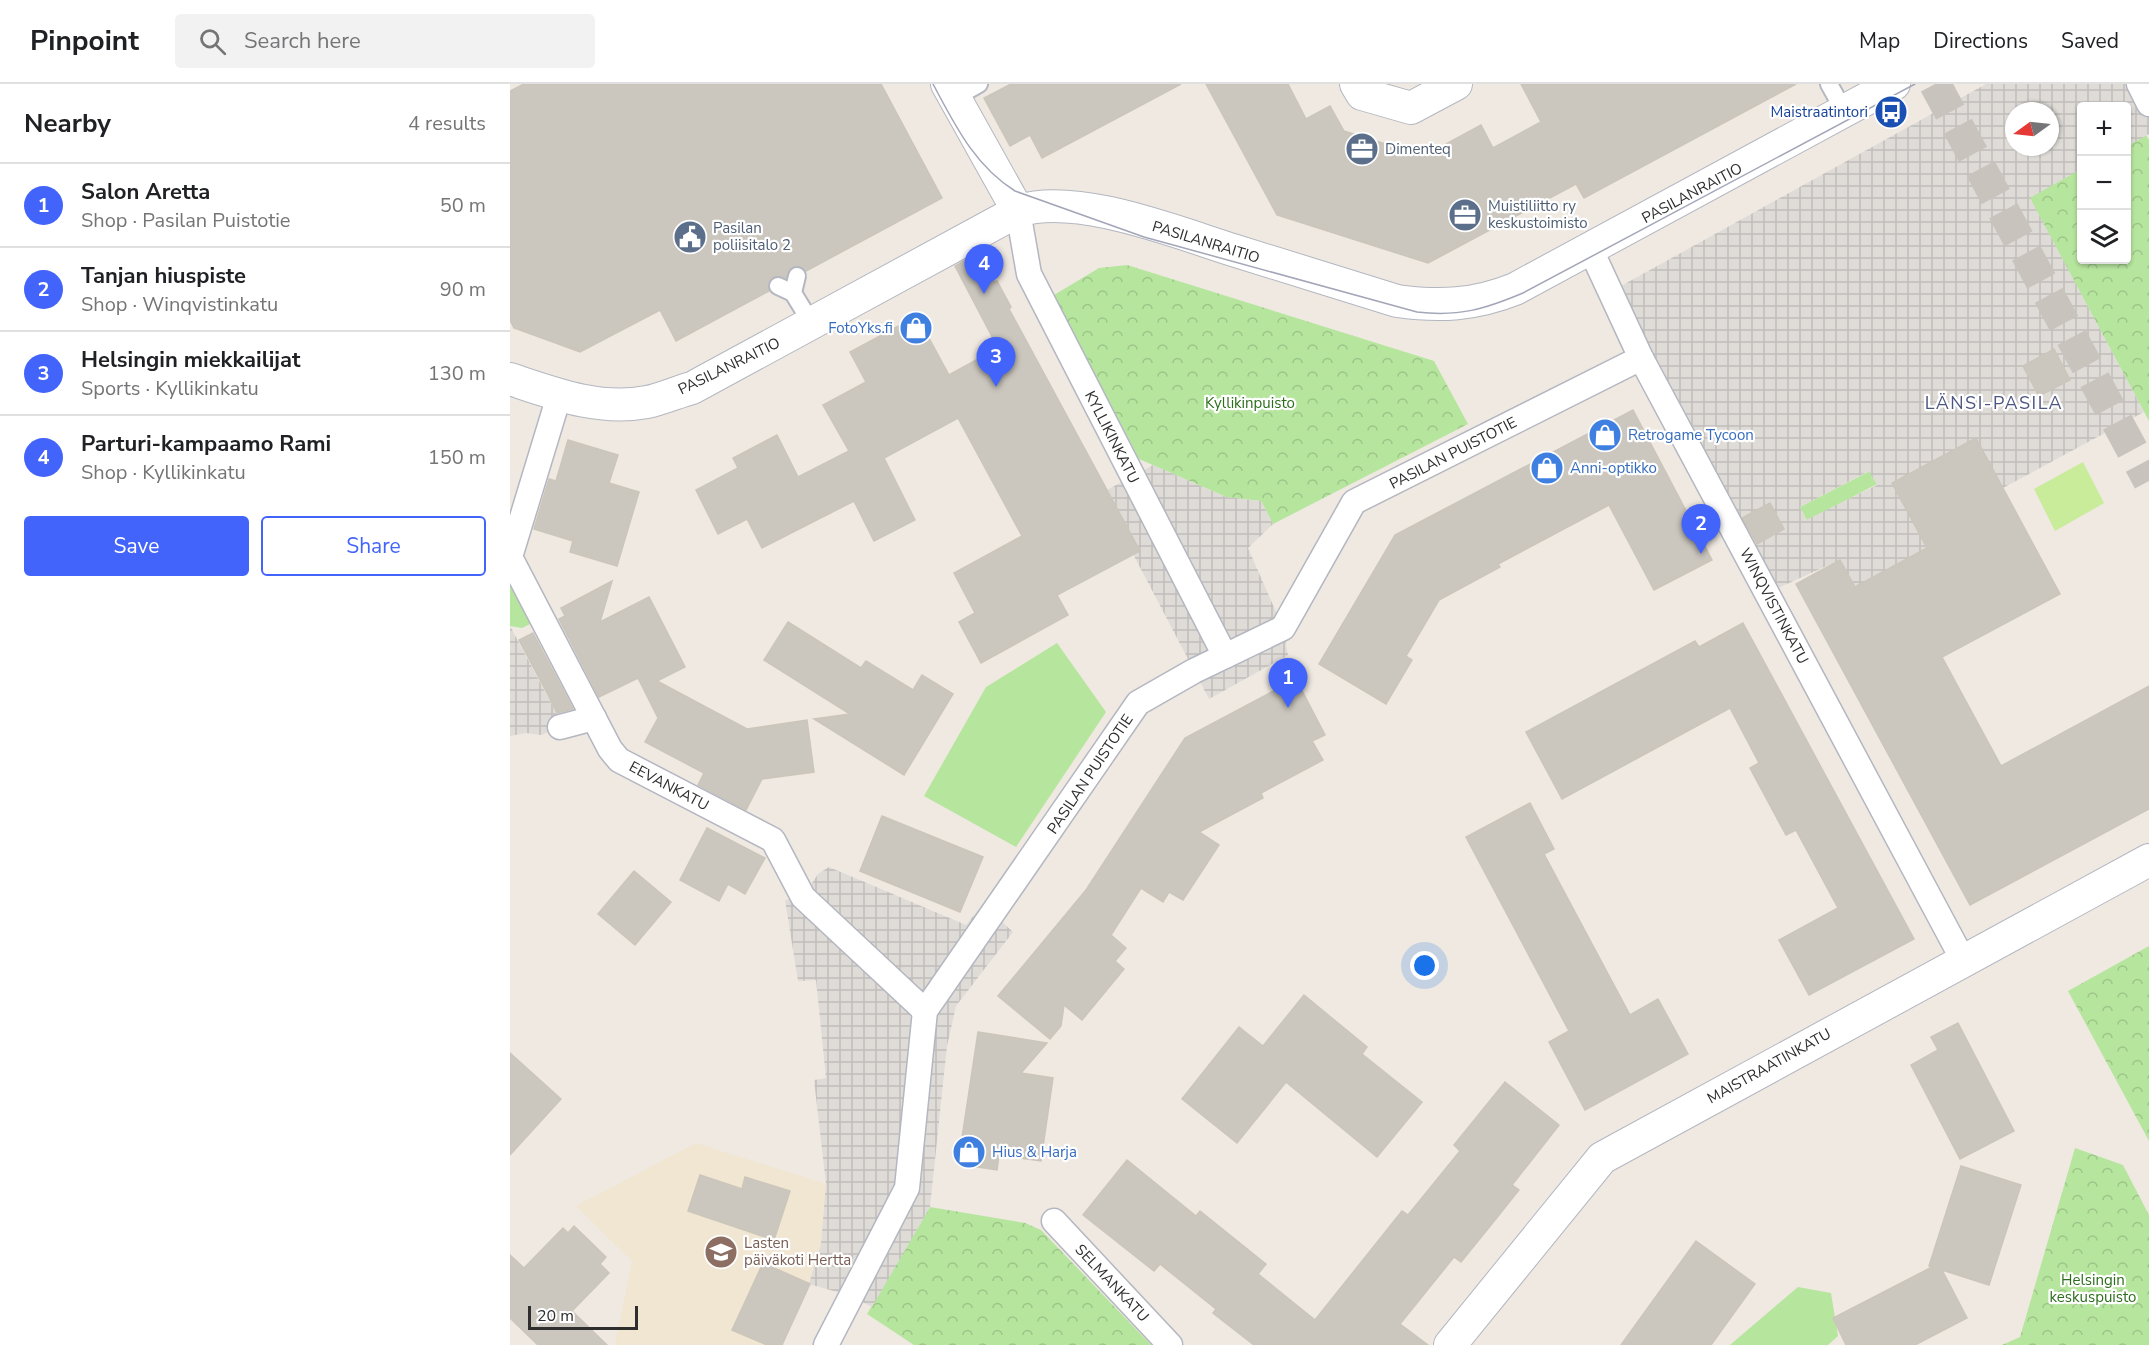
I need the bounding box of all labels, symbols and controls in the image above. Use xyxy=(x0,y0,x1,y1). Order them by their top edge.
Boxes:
search box xyxy=(175,14,595,68)
text: Pinpoint xyxy=(30,22,139,60)
icon: search xyxy=(196,25,229,58)
text: Search here xyxy=(244,26,361,56)
text: Map xyxy=(1859,27,1900,55)
text: Directions xyxy=(1933,27,2028,55)
text: Saved xyxy=(2061,27,2119,55)
bus stop icon: Maistraatintori xyxy=(1873,94,1909,130)
place label: Maistraatintori xyxy=(1771,102,1868,122)
north arrow xyxy=(2005,102,2059,156)
map controls xyxy=(2077,102,2131,264)
button: + xyxy=(2077,102,2131,156)
text: Nearby xyxy=(24,106,111,141)
text: 4 results xyxy=(408,110,486,137)
office icon: Dimenteq xyxy=(1344,131,1380,167)
place label: Dimenteq xyxy=(1385,139,1451,159)
button: − xyxy=(2077,156,2131,210)
street label: PASILANRAITIO xyxy=(1638,158,1746,228)
text: Salon Aretta xyxy=(81,177,210,207)
text: 1 xyxy=(38,192,50,219)
text: 50 m xyxy=(440,192,486,219)
place label: Muistiliitto ry keskustoimisto xyxy=(1488,196,1588,233)
office icon: Muistiliitto ry keskustoimisto xyxy=(1447,197,1483,233)
text: Shop · Pasilan Puistotie xyxy=(81,207,290,234)
button: layers xyxy=(2077,210,2131,264)
street label: PASILANRAITIO xyxy=(1150,216,1262,268)
place label: Pasilan poliisitalo 2 xyxy=(713,218,791,255)
public building icon: Pasilan poliisitalo 2 xyxy=(672,219,708,255)
pin: 4 xyxy=(964,244,1004,294)
text: Tanjan hiuspiste xyxy=(81,261,246,291)
text: 2 xyxy=(38,276,50,303)
text: 90 m xyxy=(440,276,486,303)
text: Shop · Winqvistinkatu xyxy=(81,291,278,318)
shop icon: FotoYks.fi xyxy=(898,310,934,346)
place label: FotoYks.fi xyxy=(828,318,893,338)
street label: PASILANRAITIO xyxy=(675,333,783,399)
pin: 3 xyxy=(976,338,1016,387)
text: Helsingin miekkailijat xyxy=(81,345,301,375)
text: 3 xyxy=(38,360,50,387)
text: 130 m xyxy=(428,360,486,387)
text: Sports · Kyllikinkatu xyxy=(81,375,259,402)
street label: KYLLIKINKATU xyxy=(1080,387,1144,487)
district label: LÄNSI-PASILA xyxy=(1925,391,2063,415)
park label: Kyllikinpuisto xyxy=(1205,393,1295,413)
street label: PASILAN PUISTOTIE xyxy=(1386,412,1520,494)
shop icon: Retrogame Tycoon xyxy=(1587,417,1623,453)
place label: Retrogame Tycoon xyxy=(1628,425,1754,445)
text: Parturi-kampaamo Rami xyxy=(81,429,331,459)
text: 4 xyxy=(38,444,50,471)
text: 150 m xyxy=(428,444,486,471)
shop icon: Anni-optikko xyxy=(1529,450,1565,486)
place label: Anni-optikko xyxy=(1570,458,1657,478)
text: Shop · Kyllikinkatu xyxy=(81,459,246,486)
pin: 2 xyxy=(1682,504,1720,554)
button: Save xyxy=(24,516,249,576)
button: Share xyxy=(261,516,486,576)
street label: WINQVISTINKATU xyxy=(1735,545,1813,667)
pin: 1 xyxy=(1268,658,1308,708)
street label: PASILAN PUISTOTIE xyxy=(1043,710,1137,838)
street label: EEVANKATU xyxy=(626,757,712,815)
your location xyxy=(1410,951,1439,980)
street label: MAISTRAATINKATU xyxy=(1703,1024,1835,1108)
shop icon: Hius & Harja xyxy=(951,1134,987,1170)
place label: Hius & Harja xyxy=(992,1142,1077,1162)
place label: Lasten päiväkoti Hertta xyxy=(744,1233,851,1270)
school or university icon: Lasten päiväkoti Hertta xyxy=(703,1234,739,1270)
street label: SELMANKATU xyxy=(1071,1240,1153,1326)
park label: Helsingin keskuspuisto xyxy=(2050,1270,2136,1307)
scale bar xyxy=(528,1303,638,1330)
text: 20 m xyxy=(537,1305,574,1327)

